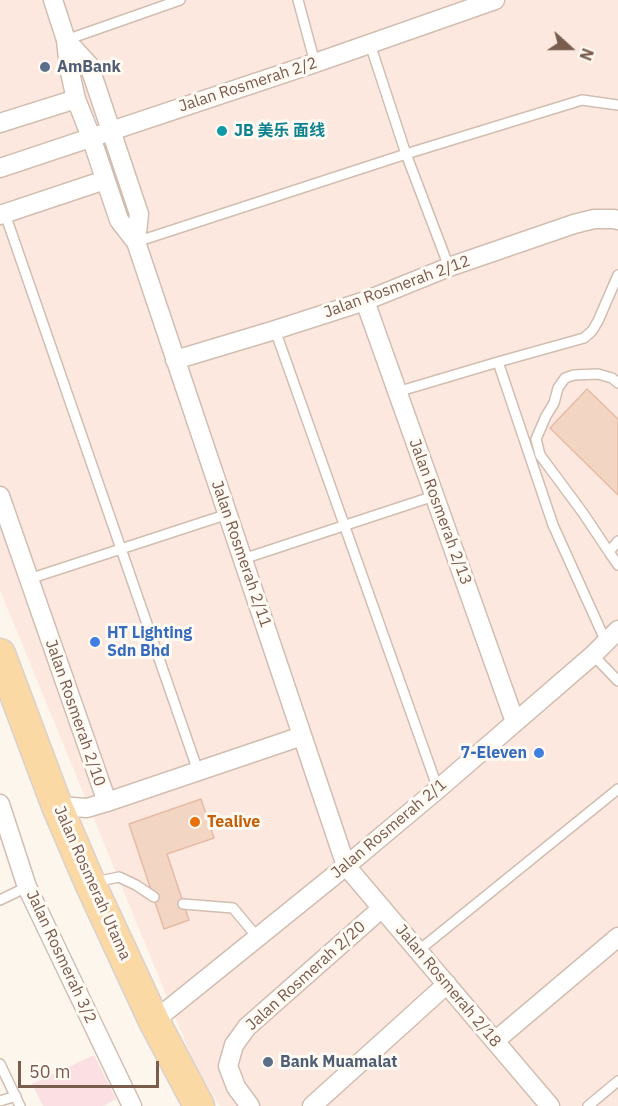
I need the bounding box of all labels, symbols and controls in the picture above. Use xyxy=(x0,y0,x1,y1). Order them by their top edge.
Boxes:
north arrow xyxy=(540,18,600,78)
text: N xyxy=(575,45,598,63)
street label: Jalan Rosmerah 2/2 xyxy=(176,54,320,116)
place label: AmBank xyxy=(57,57,121,77)
marker: AmBank xyxy=(38,60,52,74)
place label: JB 美乐 面线 xyxy=(234,121,325,141)
marker: JB 美乐 面线 xyxy=(215,124,229,138)
street label: Jalan Rosmerah 2/12 xyxy=(321,252,473,322)
street label: Jalan Rosmerah 2/13 xyxy=(405,436,475,588)
street label: Jalan Rosmerah 2/11 xyxy=(207,478,275,630)
place label: HT Lighting Sdn Bhd xyxy=(107,623,192,661)
marker: HT Lighting Sdn Bhd xyxy=(88,635,102,649)
street label: Jalan Rosmerah 2/10 xyxy=(41,637,109,789)
place label: 7-Eleven xyxy=(461,743,527,763)
marker: 7-Eleven xyxy=(532,746,546,760)
street label: Jalan Rosmerah 2/1 xyxy=(327,775,451,883)
street label: Jalan Rosmerah Utama xyxy=(49,803,135,963)
place label: Tealive xyxy=(207,812,260,832)
marker: Tealive xyxy=(188,815,202,829)
street label: Jalan Rosmerah 3/2 xyxy=(22,887,100,1027)
street label: Jalan Rosmerah 2/20 xyxy=(242,917,370,1035)
street label: Jalan Rosmerah 2/18 xyxy=(391,921,505,1051)
scale bar xyxy=(21,1049,162,1087)
place label: Bank Muamalat xyxy=(280,1052,397,1072)
marker: Bank Muamalat xyxy=(261,1055,275,1069)
text: 50 m xyxy=(29,1060,71,1083)

